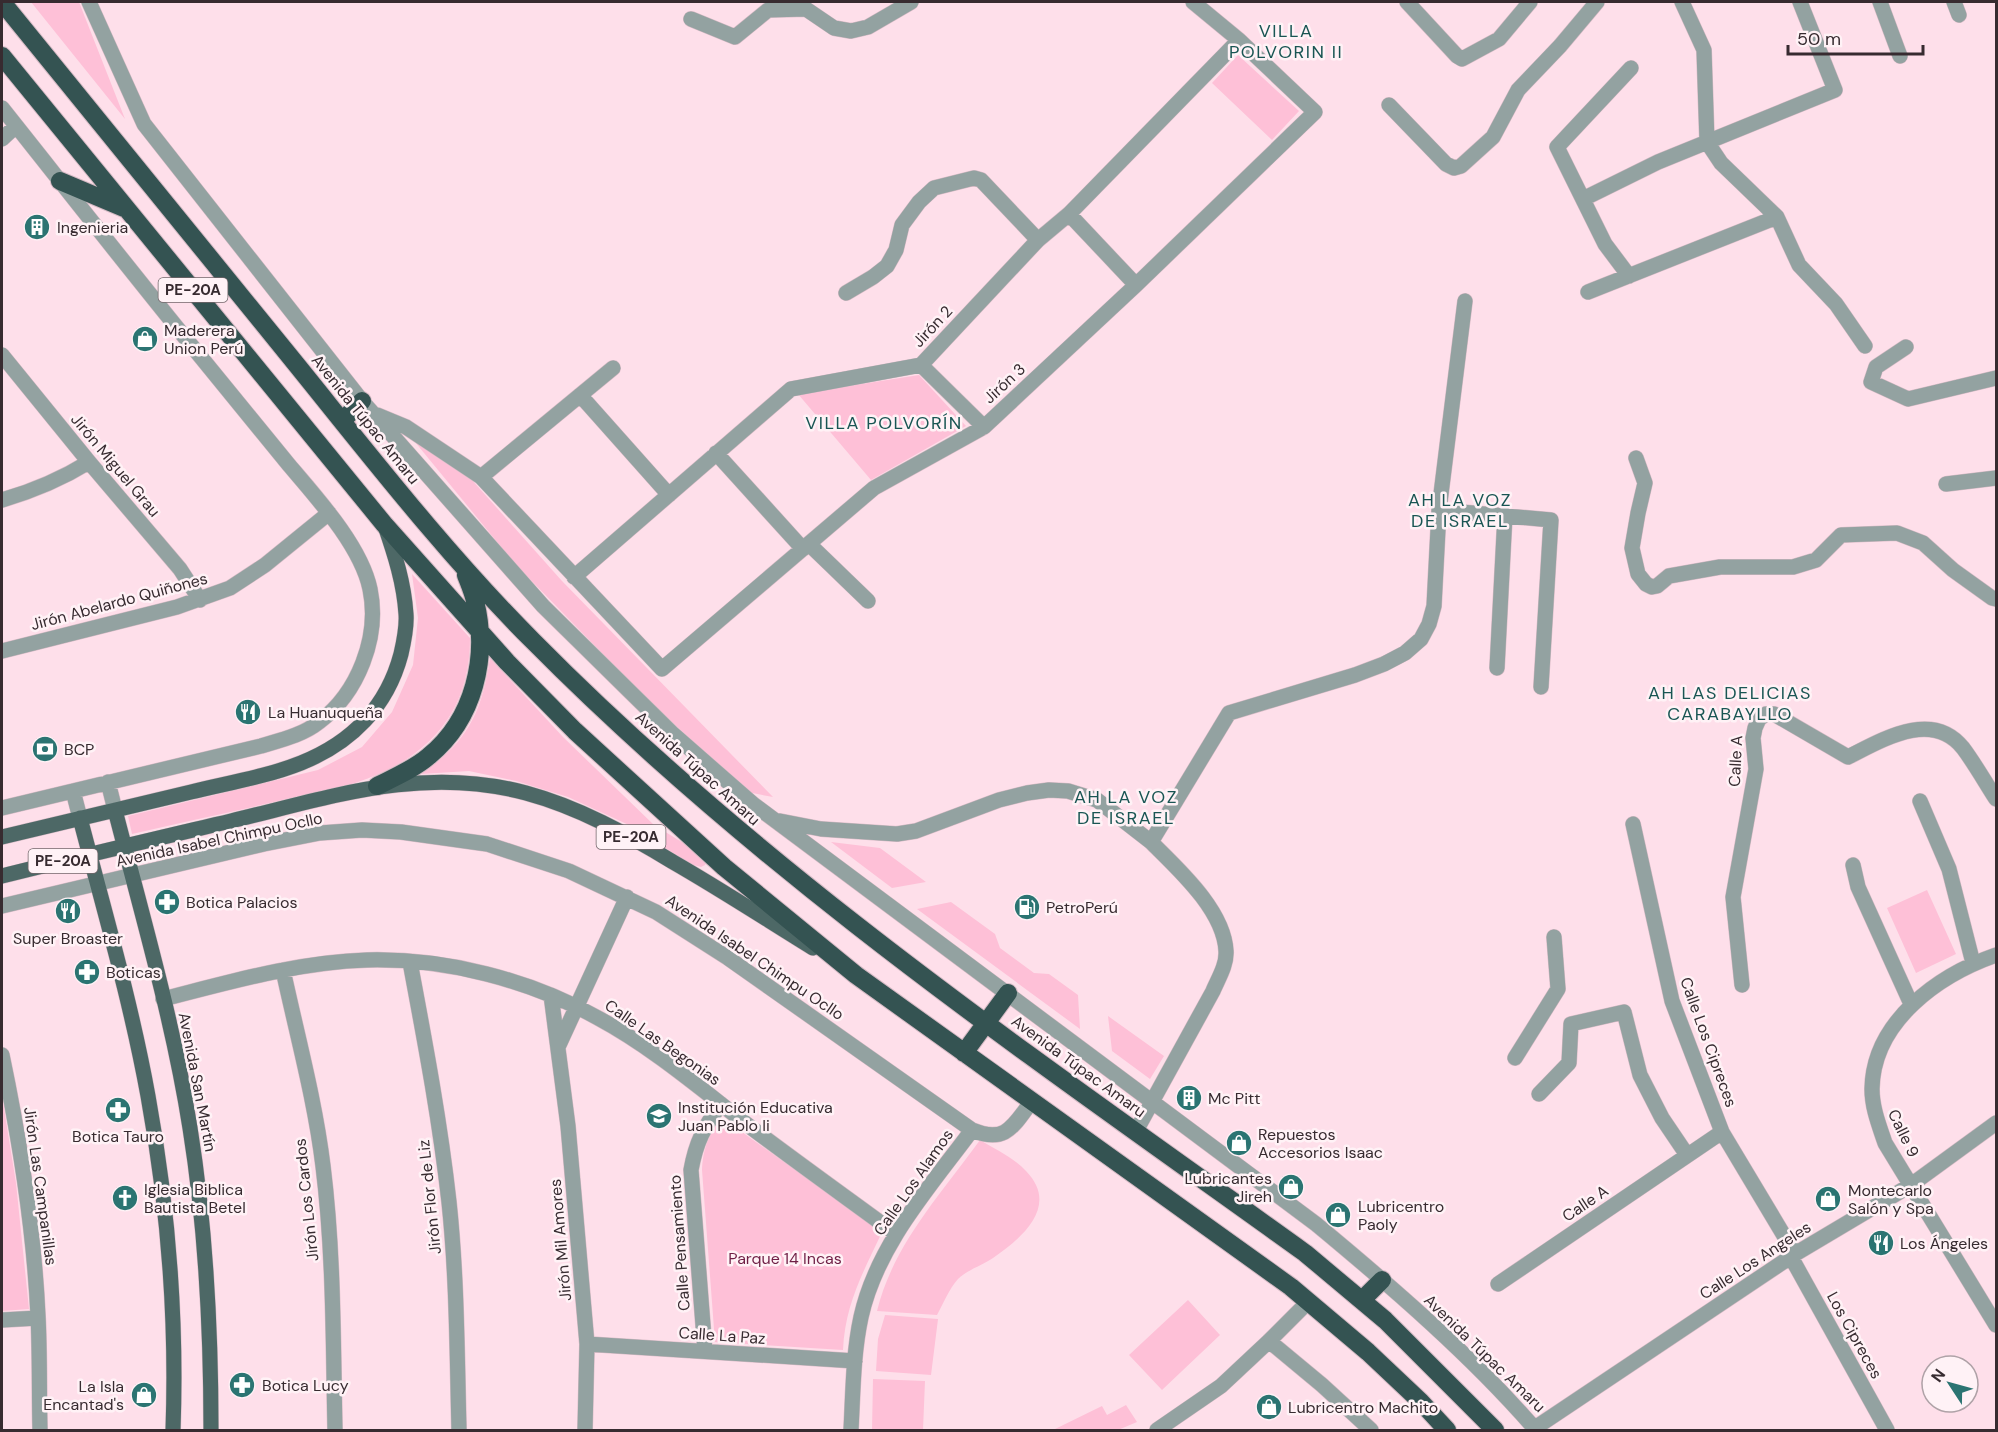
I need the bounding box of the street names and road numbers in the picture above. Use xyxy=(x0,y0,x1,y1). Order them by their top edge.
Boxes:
road number: PE-20A xyxy=(158,278,228,302)
street label: Jirón 2 xyxy=(908,301,957,352)
street label: Avenida Túpac Amaru xyxy=(307,350,424,489)
street label: Jirón 3 xyxy=(979,359,1030,408)
street label: Jirón Miguel Grau xyxy=(66,409,165,521)
street label: Jirón Abelardo Quiñones xyxy=(28,568,210,635)
street label: Avenida Túpac Amaru xyxy=(631,707,765,830)
street label: Calle A xyxy=(1724,734,1747,787)
street label: Avenida Isabel Chimpu Ocllo xyxy=(114,807,324,872)
road number: PE-20A xyxy=(596,825,666,849)
road number: PE-20A xyxy=(28,849,98,873)
street label: Avenida Isabel Chimpu Ocllo xyxy=(661,890,848,1025)
street label: Calle Los Cipreces xyxy=(1675,974,1742,1110)
street label: Calle Las Begonias xyxy=(601,995,725,1090)
street label: Avenida San Martín xyxy=(174,1011,221,1154)
street label: Avenida Túpac Amaru xyxy=(1007,1011,1150,1122)
street label: Jirón Las Campanillas xyxy=(19,1105,62,1267)
street label: Calle 9 xyxy=(1883,1106,1924,1161)
street label: Calle Los Alamos xyxy=(869,1125,958,1240)
street label: Jirón Los Cardos xyxy=(290,1137,323,1263)
street label: Jirón Flor de Liz xyxy=(413,1139,446,1255)
street label: Calle Pensamiento xyxy=(664,1174,695,1312)
street label: Jirón Mil Amores xyxy=(545,1178,576,1302)
street label: Calle A xyxy=(1558,1180,1613,1226)
street label: Calle Los Angeles xyxy=(1696,1217,1815,1304)
street label: Los Cipreces xyxy=(1822,1288,1887,1382)
street label: Avenida Túpac Amaru xyxy=(1419,1290,1550,1417)
street label: Calle La Paz xyxy=(678,1322,766,1349)

